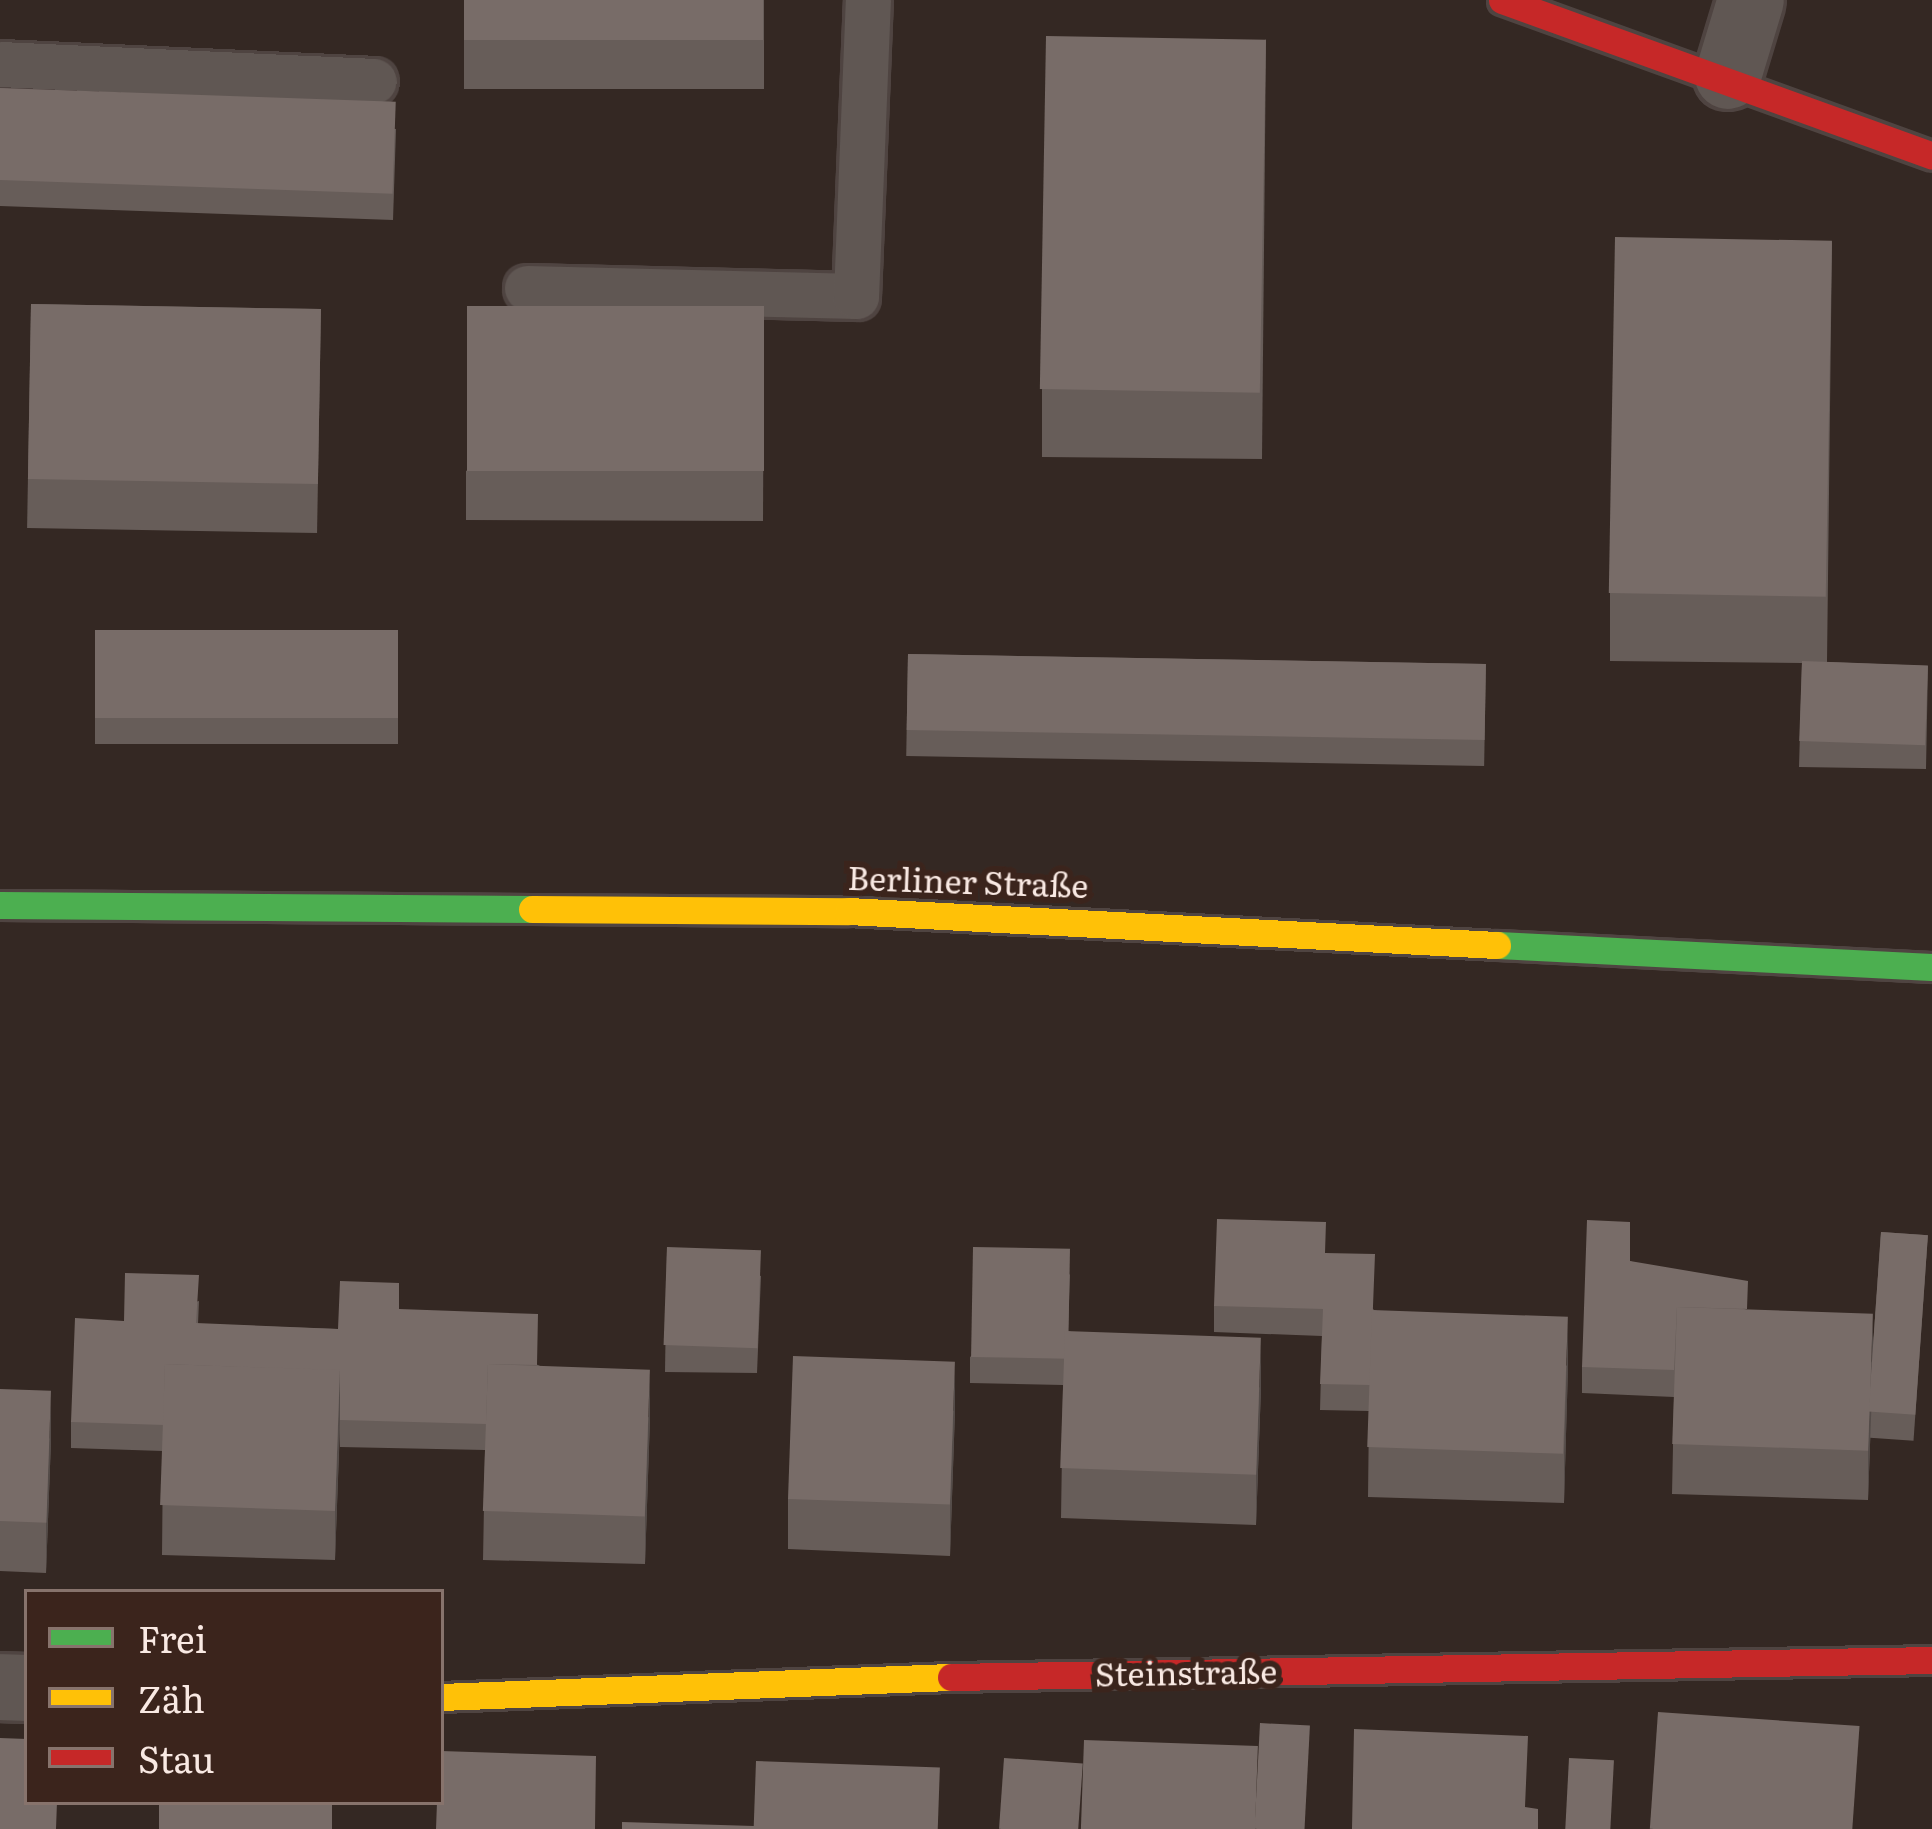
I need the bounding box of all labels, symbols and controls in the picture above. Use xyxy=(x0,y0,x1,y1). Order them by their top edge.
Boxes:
street label: Berliner Straße xyxy=(847,856,1089,904)
legend xyxy=(24,1589,444,1805)
text: Frei xyxy=(138,1611,207,1664)
street label: Steinstraße xyxy=(1095,1650,1277,1692)
text: Zäh xyxy=(138,1671,205,1724)
text: Stau xyxy=(138,1731,215,1784)

